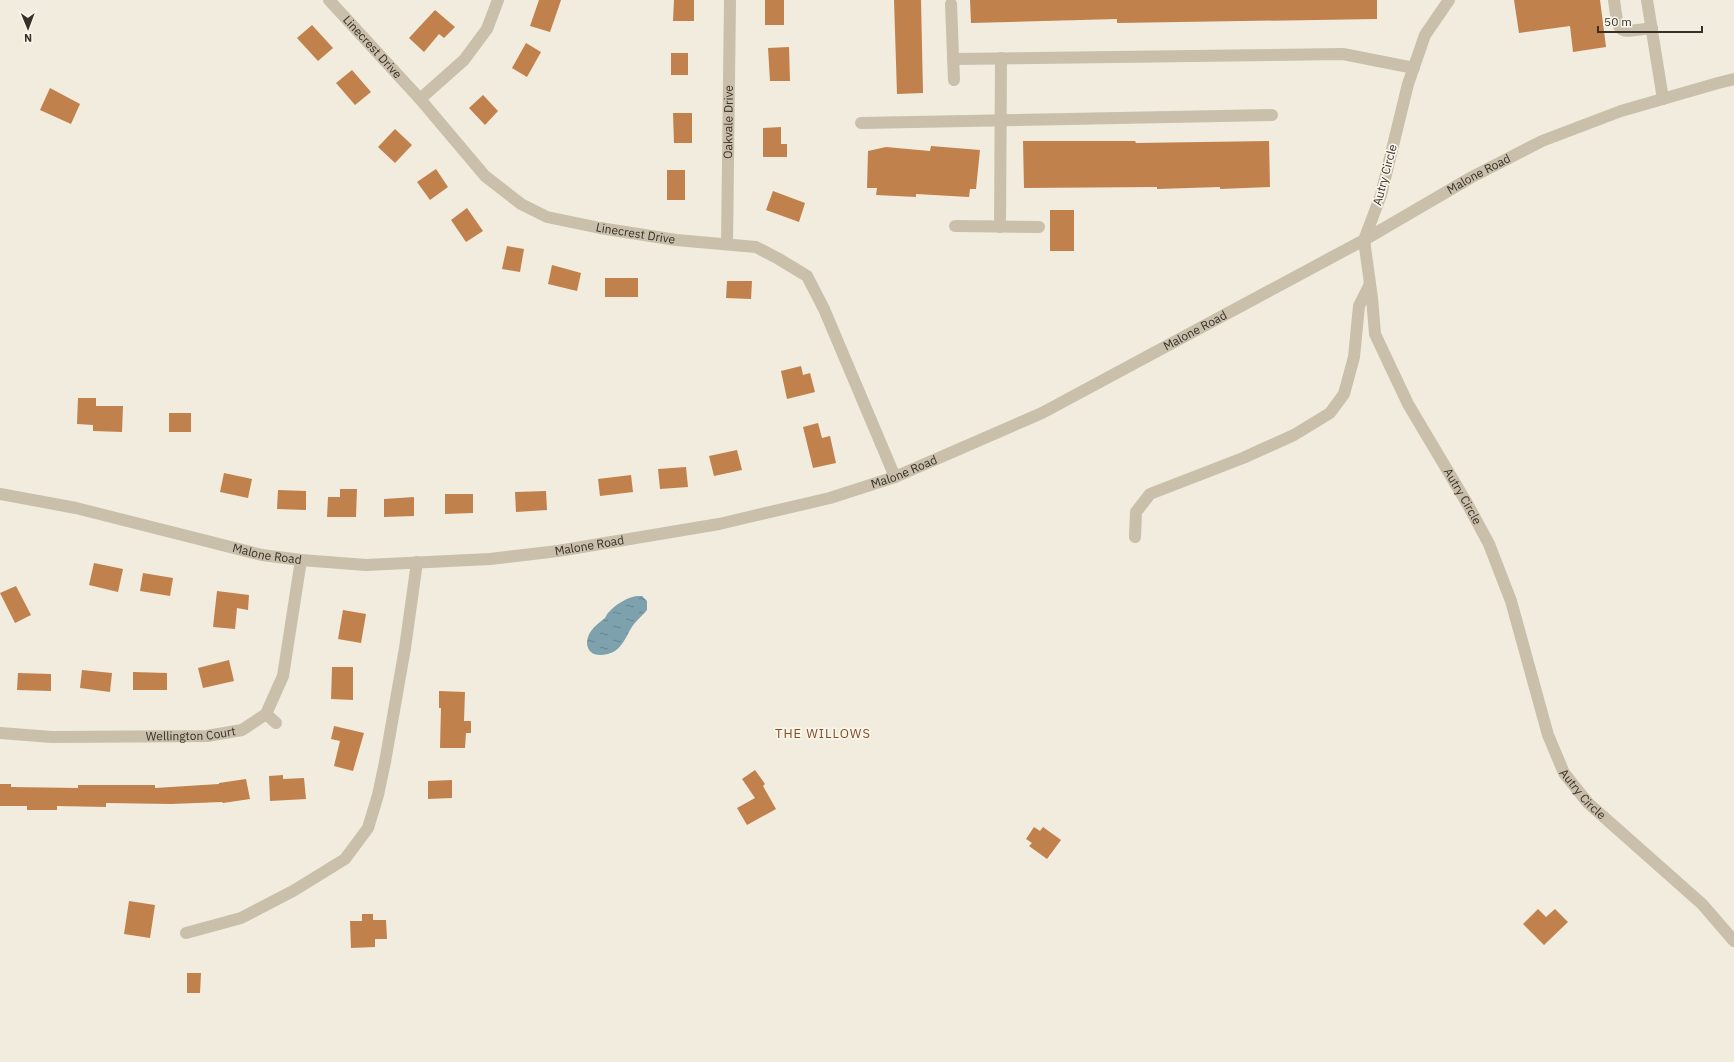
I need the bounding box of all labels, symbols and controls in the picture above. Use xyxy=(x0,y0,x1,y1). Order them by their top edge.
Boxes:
north arrow xyxy=(8,8,48,48)
scale bar xyxy=(1598,8,1702,34)
street label: Linecrest Drive xyxy=(340,12,406,82)
text: 50 m xyxy=(1604,14,1632,29)
text: N xyxy=(24,31,32,45)
street label: Oakvale Drive xyxy=(720,85,736,159)
street label: Autry Circle xyxy=(1369,142,1400,207)
street label: Malone Road xyxy=(1444,151,1513,197)
street label: Linecrest Drive xyxy=(595,219,677,247)
street label: Malone Road xyxy=(1161,307,1229,353)
street label: Malone Road xyxy=(869,452,939,491)
street label: Autry Circle xyxy=(1441,465,1485,527)
street label: Malone Road xyxy=(553,532,625,558)
street label: Malone Road xyxy=(231,540,303,567)
street label: Wellington Court xyxy=(146,723,237,743)
district label: THE WILLOWS xyxy=(775,725,871,742)
street label: Autry Circle xyxy=(1557,765,1609,823)

